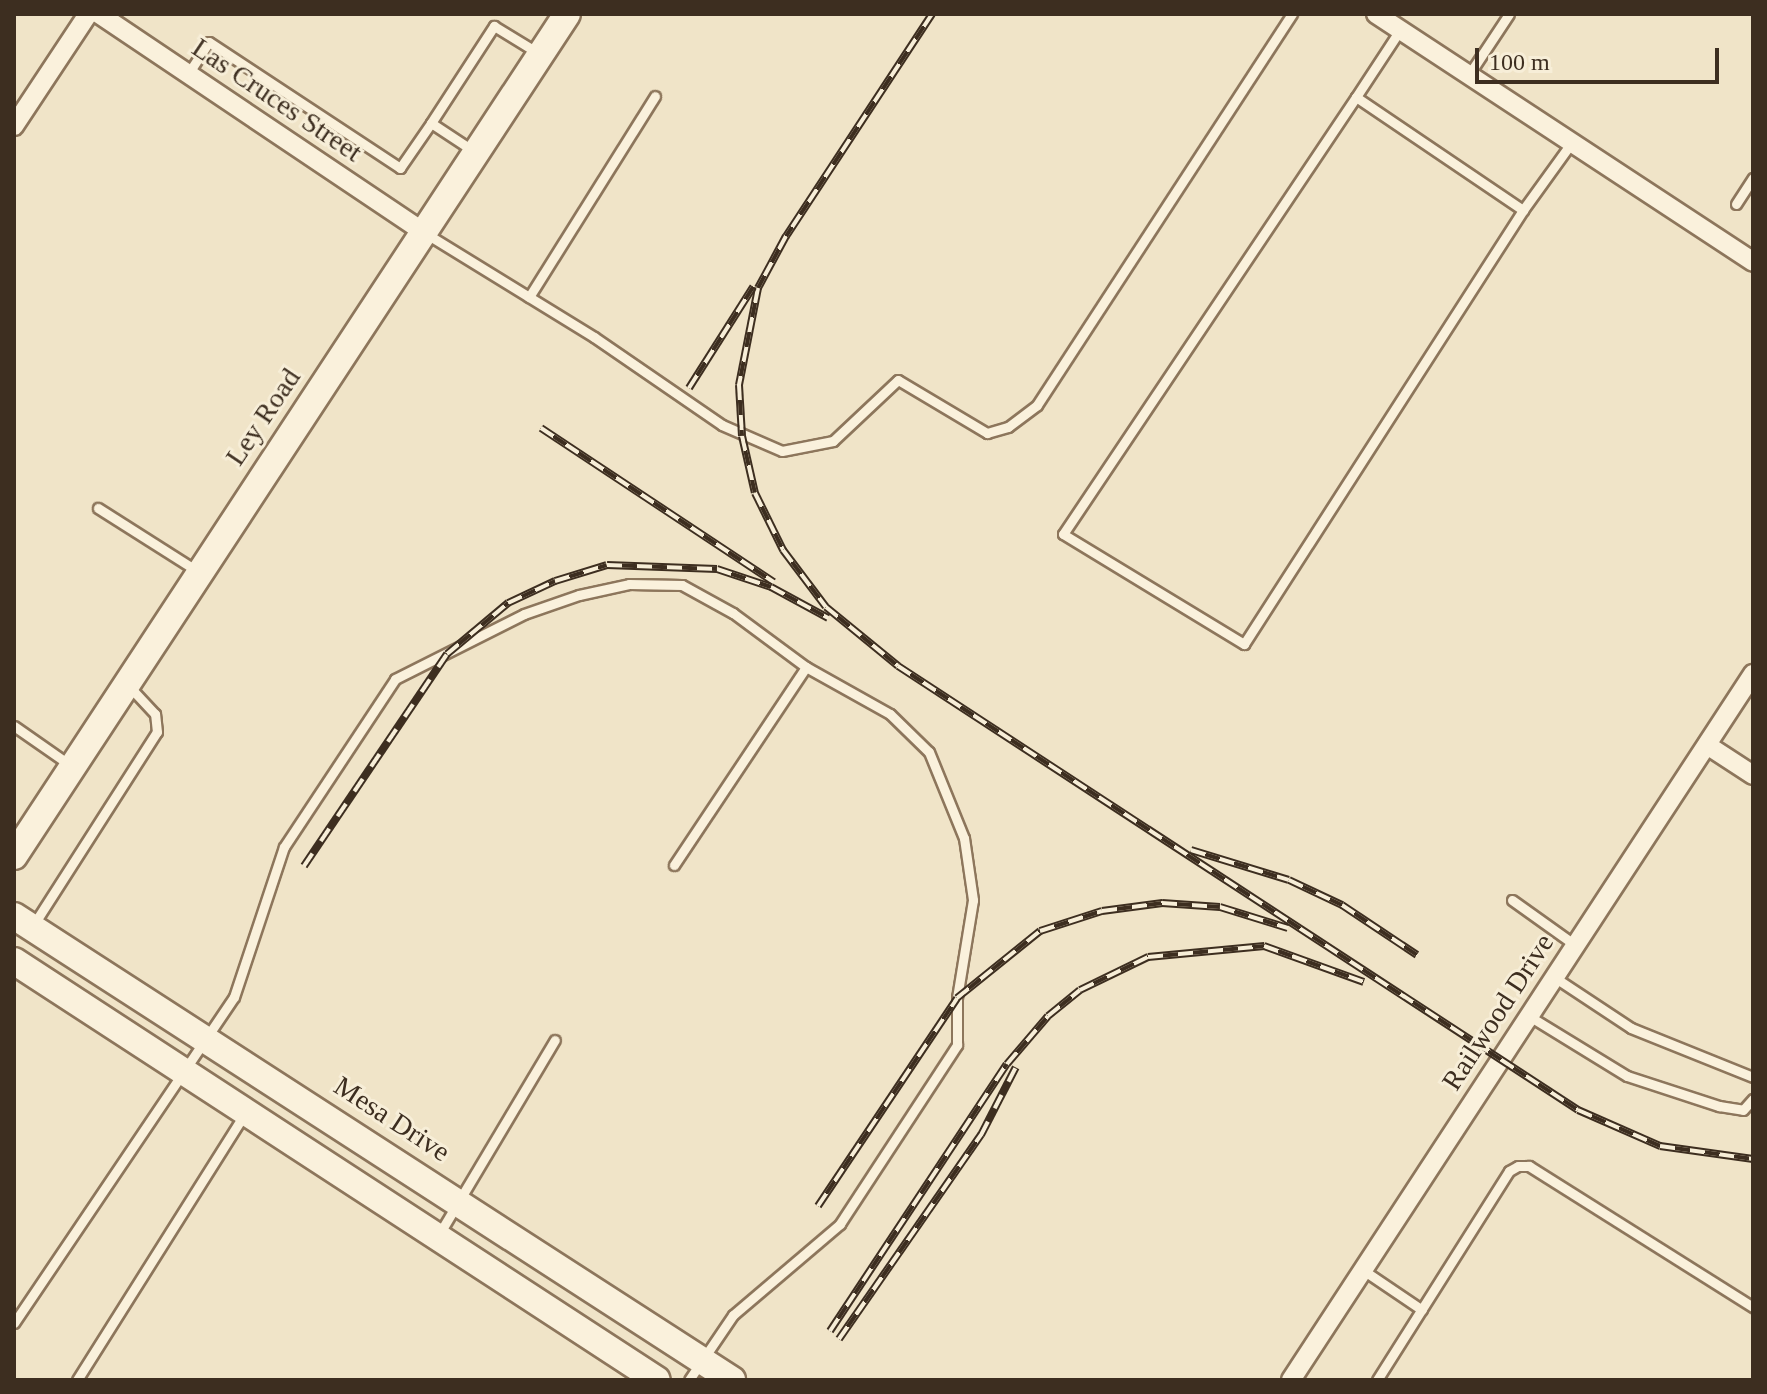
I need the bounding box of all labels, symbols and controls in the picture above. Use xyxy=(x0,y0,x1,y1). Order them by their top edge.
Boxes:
street label: Las Cruces Street xyxy=(186,31,368,169)
scale bar xyxy=(1479,32,1723,82)
text: 100 m xyxy=(1489,49,1550,75)
street label: Ley Road xyxy=(218,362,308,472)
street label: Railwood Drive xyxy=(1435,928,1561,1096)
street label: Mesa Drive xyxy=(328,1069,456,1169)

